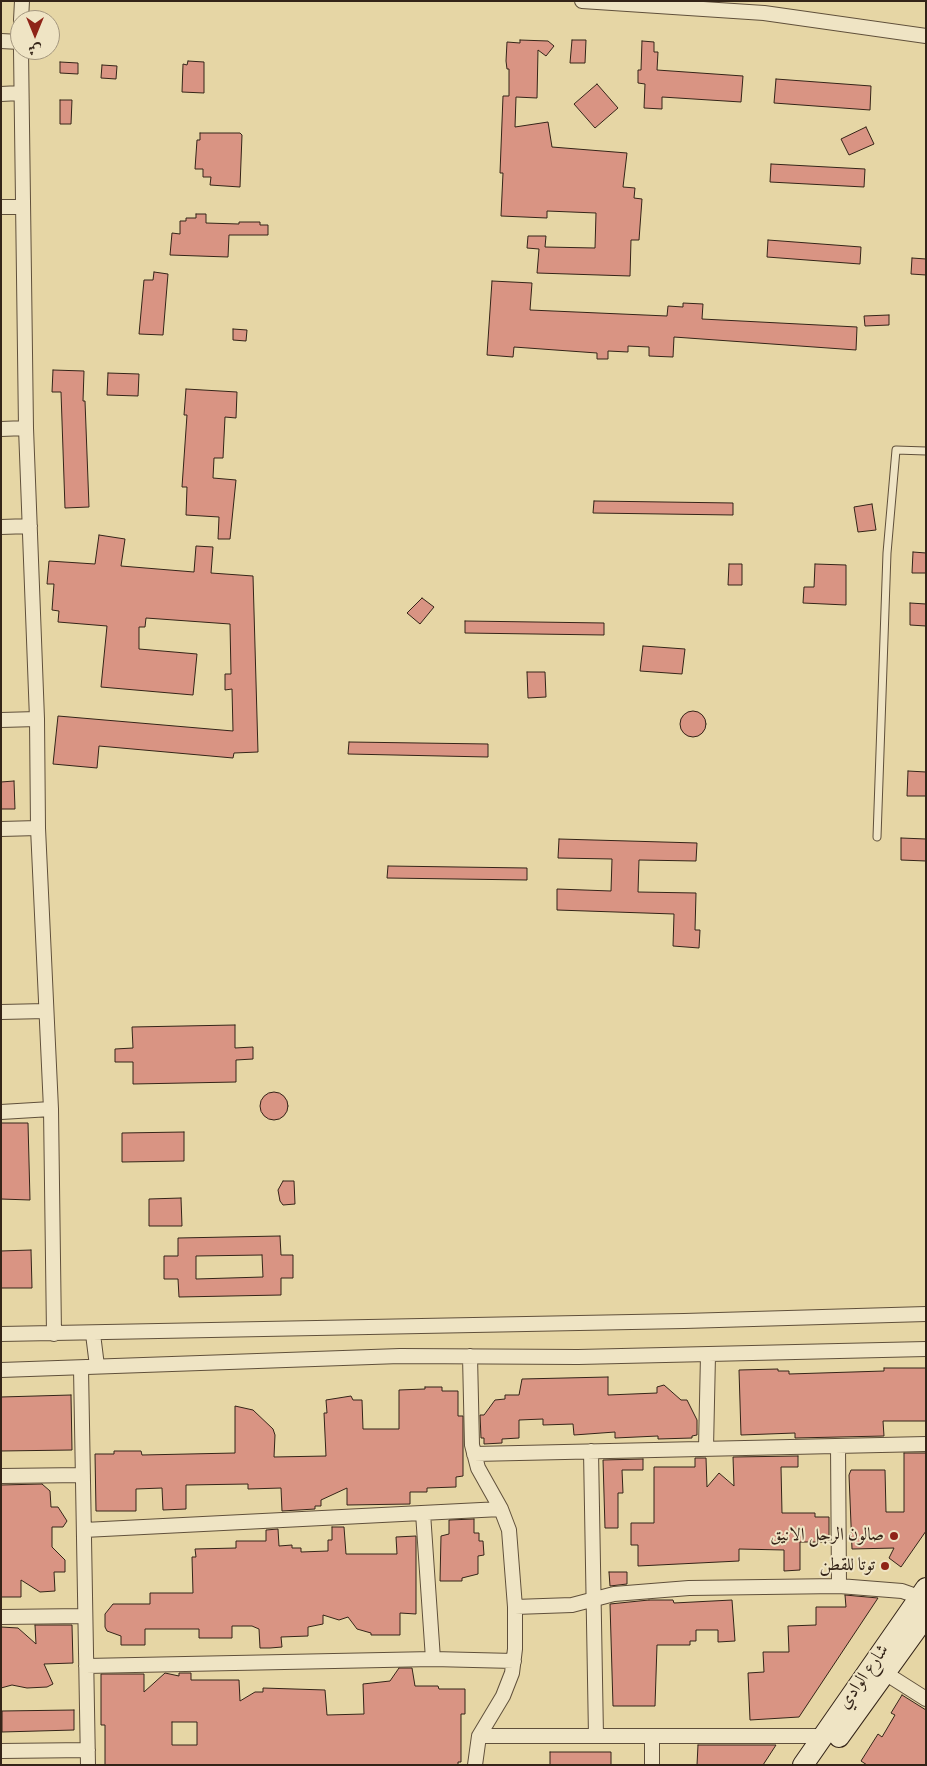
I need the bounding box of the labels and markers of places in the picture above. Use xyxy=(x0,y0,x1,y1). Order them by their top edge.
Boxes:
place label: صالون الرجل الانيق xyxy=(770,1525,884,1547)
marker: صالون الرجل الانيق xyxy=(888,1530,900,1542)
place label: توتا للقطن xyxy=(820,1555,875,1577)
marker: توتا للقطن xyxy=(879,1560,891,1572)

